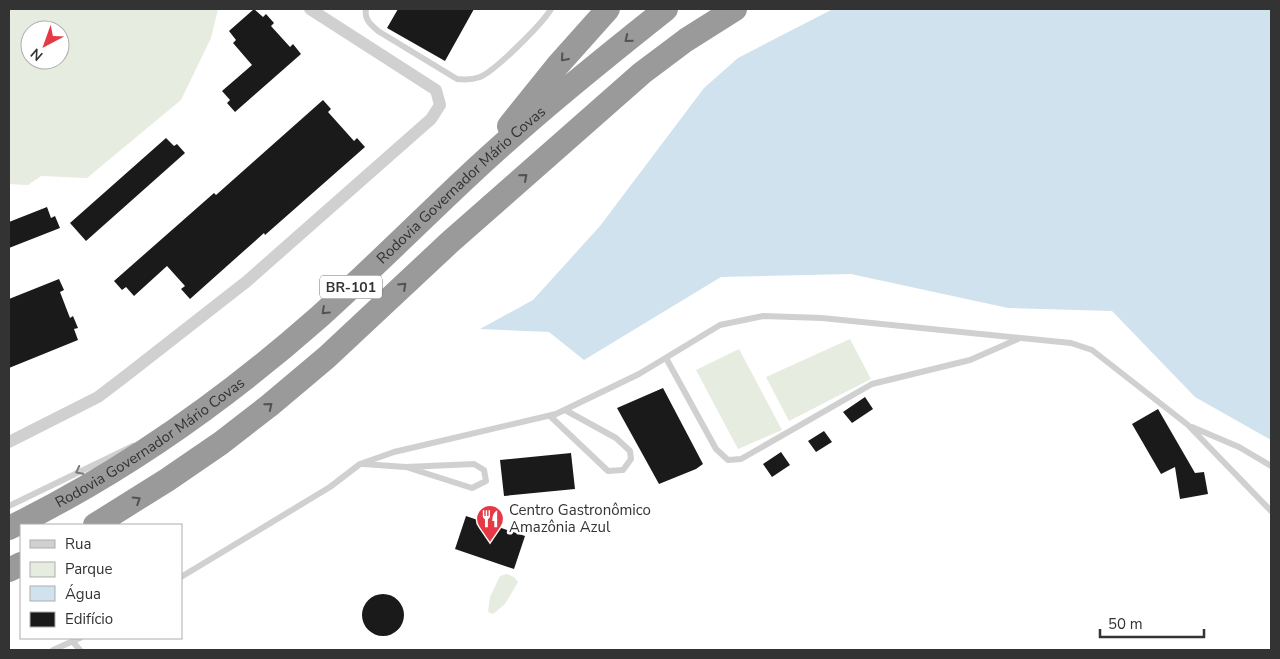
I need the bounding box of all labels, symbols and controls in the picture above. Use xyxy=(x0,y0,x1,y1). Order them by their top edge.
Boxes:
north arrow xyxy=(20,20,70,70)
one-way arrow xyxy=(625,33,634,42)
text: N xyxy=(27,44,47,65)
one-way arrow xyxy=(561,53,570,62)
street label: Rodovia Governador Mário Covas xyxy=(372,102,550,268)
one-way arrow xyxy=(518,174,527,183)
road number: BR-101 xyxy=(320,276,382,298)
one-way arrow xyxy=(398,283,407,292)
one-way arrow xyxy=(321,305,330,314)
street label: Rodovia Governador Mário Covas xyxy=(52,373,249,512)
one-way arrow xyxy=(263,403,272,411)
one-way arrow xyxy=(75,465,84,475)
one-way arrow xyxy=(131,496,140,506)
place label: Centro Gastronômico Amazônia Azul xyxy=(509,500,651,537)
restaurant icon: Centro Gastronômico Amazônia Azul xyxy=(475,504,505,543)
legend xyxy=(20,524,182,639)
text: Rua xyxy=(65,534,91,554)
text: Parque xyxy=(65,559,113,579)
text: Água xyxy=(65,584,101,604)
scale bar xyxy=(1100,606,1204,638)
text: Edifício xyxy=(65,609,113,629)
text: 50 m xyxy=(1108,614,1143,634)

